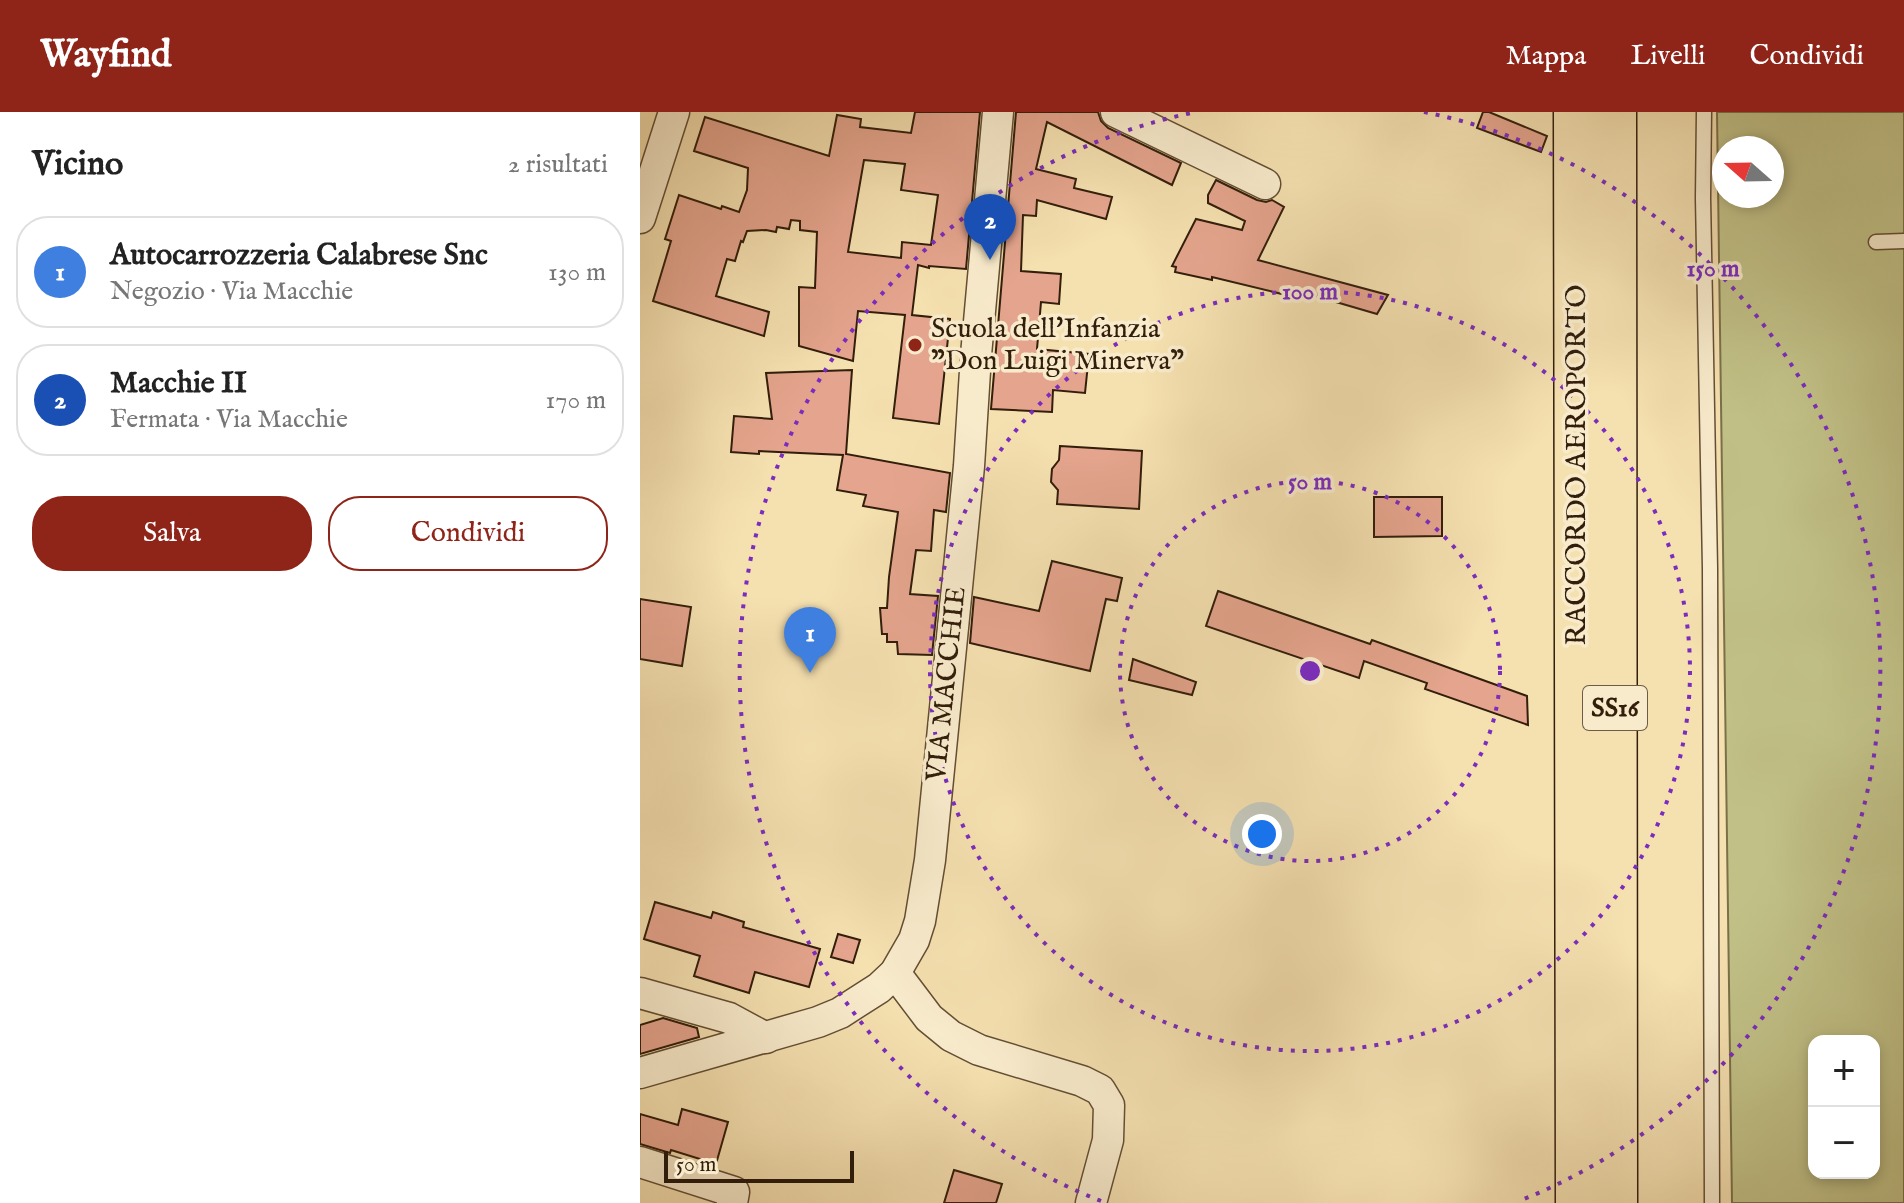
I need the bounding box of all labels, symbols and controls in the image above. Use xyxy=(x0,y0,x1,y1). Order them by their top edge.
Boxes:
text: Wayfind xyxy=(40,32,171,80)
text: Mappa xyxy=(1506,39,1586,74)
text: Livelli xyxy=(1630,39,1706,74)
text: Condividi xyxy=(1750,39,1864,74)
north arrow xyxy=(1712,136,1784,208)
text: Vicino xyxy=(32,143,123,186)
text: 2 risultati xyxy=(508,148,608,181)
pin: 2 xyxy=(964,194,1016,260)
text: Autocarrozzeria Calabrese Snc xyxy=(110,237,488,275)
text: 150 m xyxy=(1686,254,1740,285)
text: 1 xyxy=(55,256,65,289)
text: 130 m xyxy=(548,256,606,289)
text: Negozio · Via Macchie xyxy=(110,275,353,308)
text: 100 m xyxy=(1282,277,1339,308)
street label: RACCORDO AEROPORTO xyxy=(1560,285,1595,645)
place label: Scuola dell'Infanzia "Don Luigi Minerva" xyxy=(931,312,1184,379)
marker: Scuola dell'Infanzia "Don Luigi Minerva" xyxy=(906,336,924,354)
text: Macchie II xyxy=(110,365,247,403)
text: 2 xyxy=(54,384,66,417)
text: 170 m xyxy=(546,384,606,417)
text: Fermata · Via Macchie xyxy=(110,403,348,436)
text: 50 m xyxy=(1288,467,1333,498)
button: Salva xyxy=(32,496,312,571)
button: Condividi xyxy=(328,496,608,571)
street label: VIA MACCHIE xyxy=(919,585,975,784)
pin: 1 xyxy=(784,607,836,673)
centre of rings xyxy=(1296,657,1324,685)
road number: SS16 xyxy=(1583,686,1647,730)
your location xyxy=(1242,814,1282,854)
map controls xyxy=(1808,1035,1880,1179)
button: + xyxy=(1808,1035,1880,1107)
button: − xyxy=(1808,1107,1880,1179)
scale bar xyxy=(664,1147,854,1183)
text: 50 m xyxy=(676,1151,717,1179)

